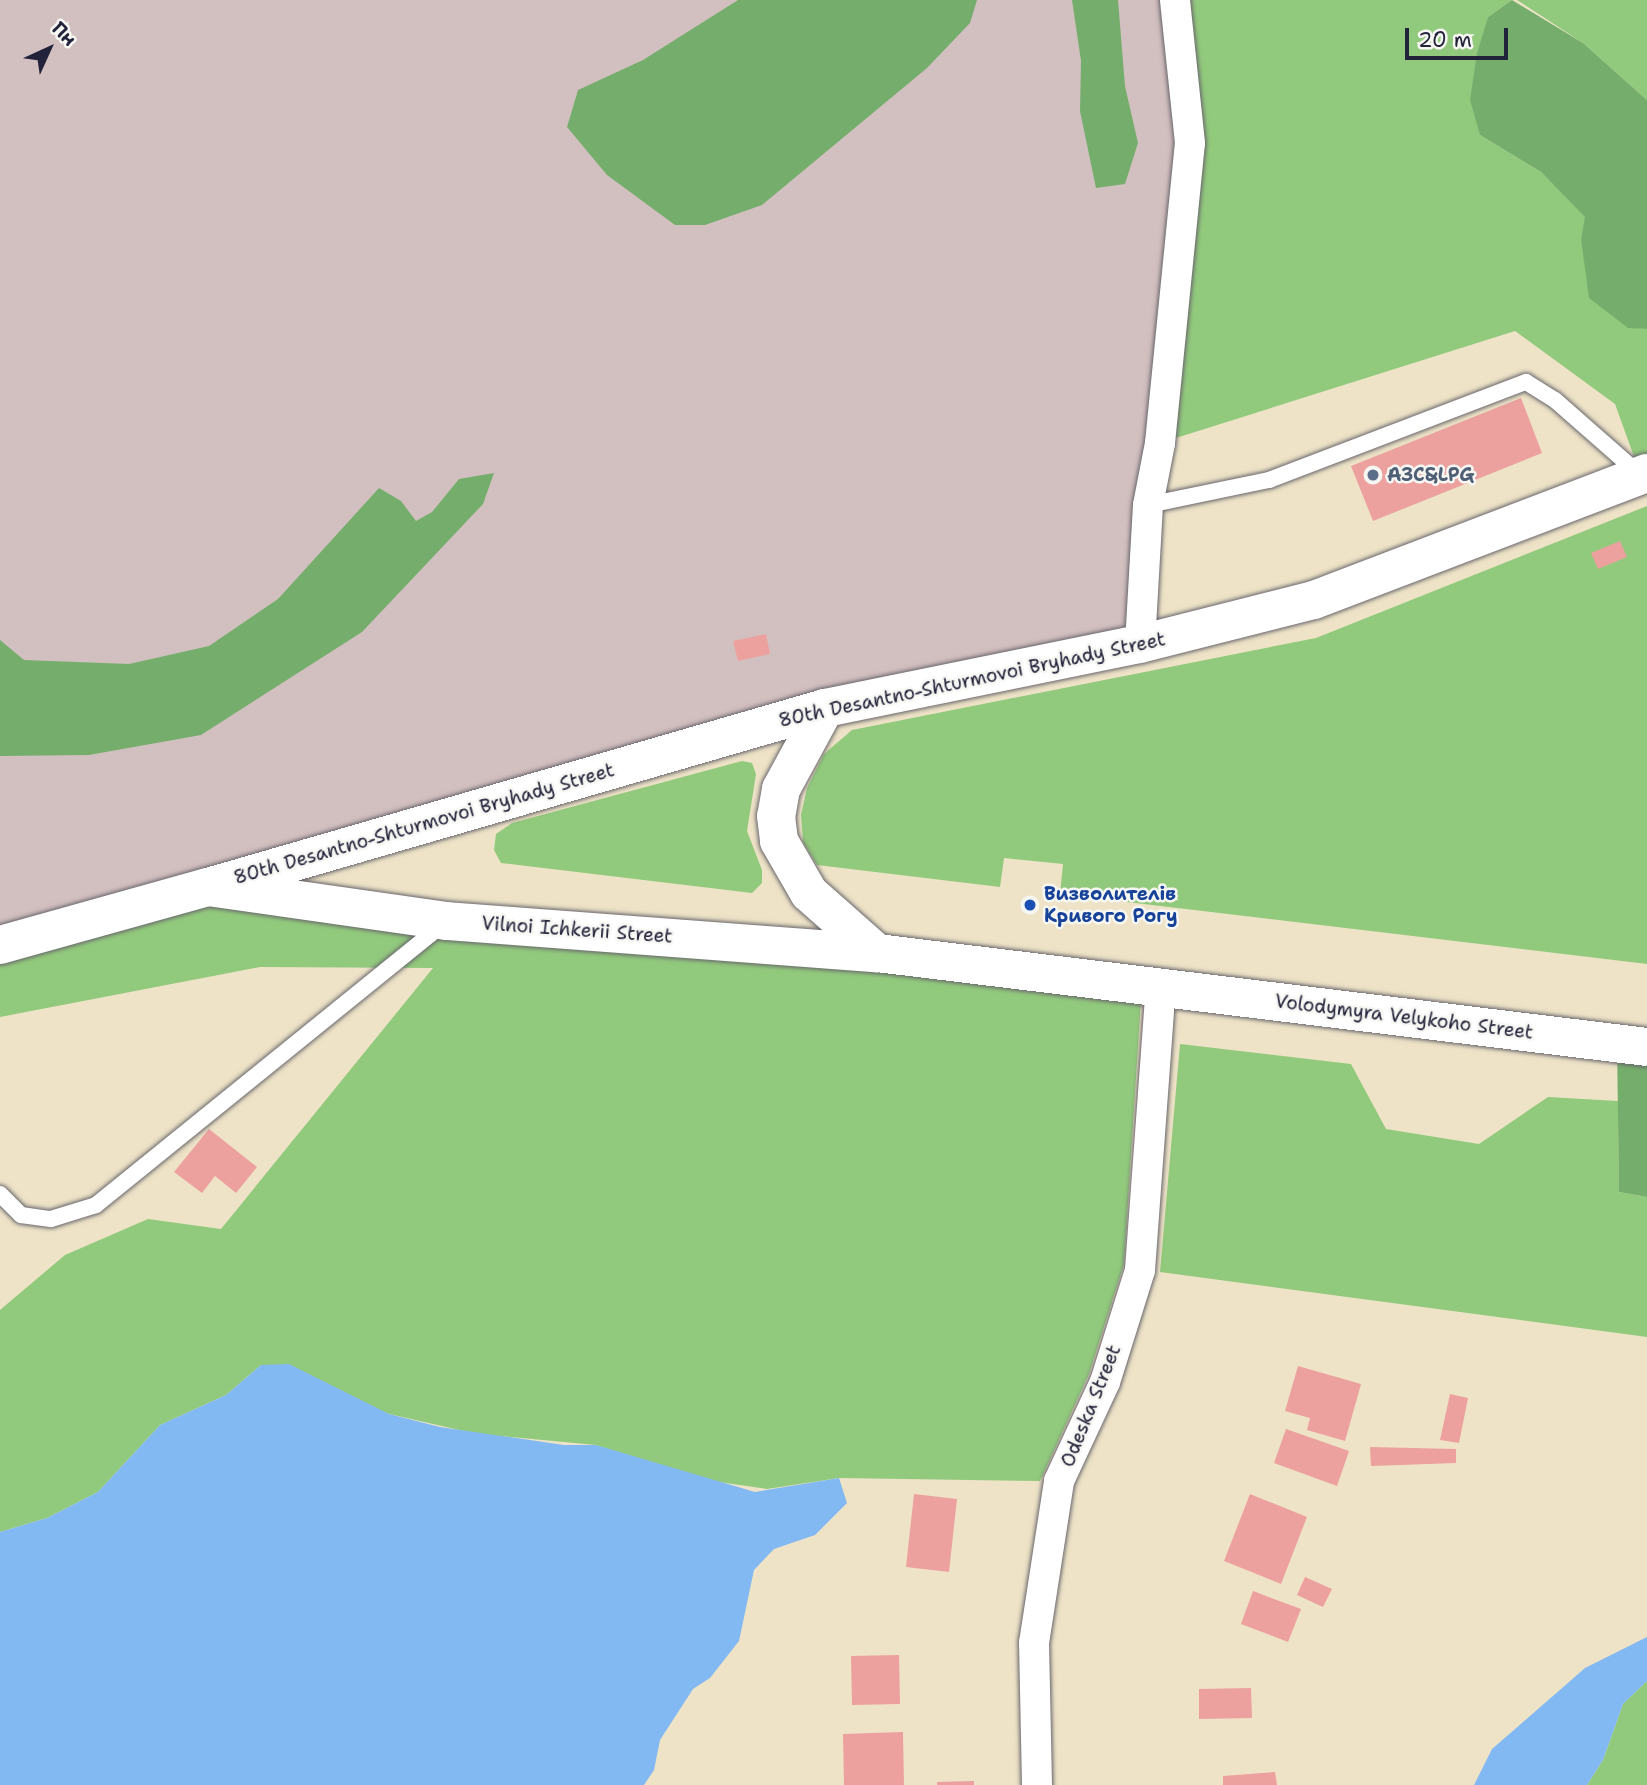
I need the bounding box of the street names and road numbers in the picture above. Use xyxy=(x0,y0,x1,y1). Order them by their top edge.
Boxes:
street label: 80th Desantno-Shturmovoi Bryhady Street xyxy=(777,628,1167,732)
street label: 80th Desantno-Shturmovoi Bryhady Street xyxy=(231,759,617,889)
street label: Vilnoi Ichkerii Street xyxy=(481,912,673,948)
street label: Volodymyra Velykoho Street xyxy=(1274,990,1534,1044)
street label: Odeska Street xyxy=(1056,1342,1126,1470)

